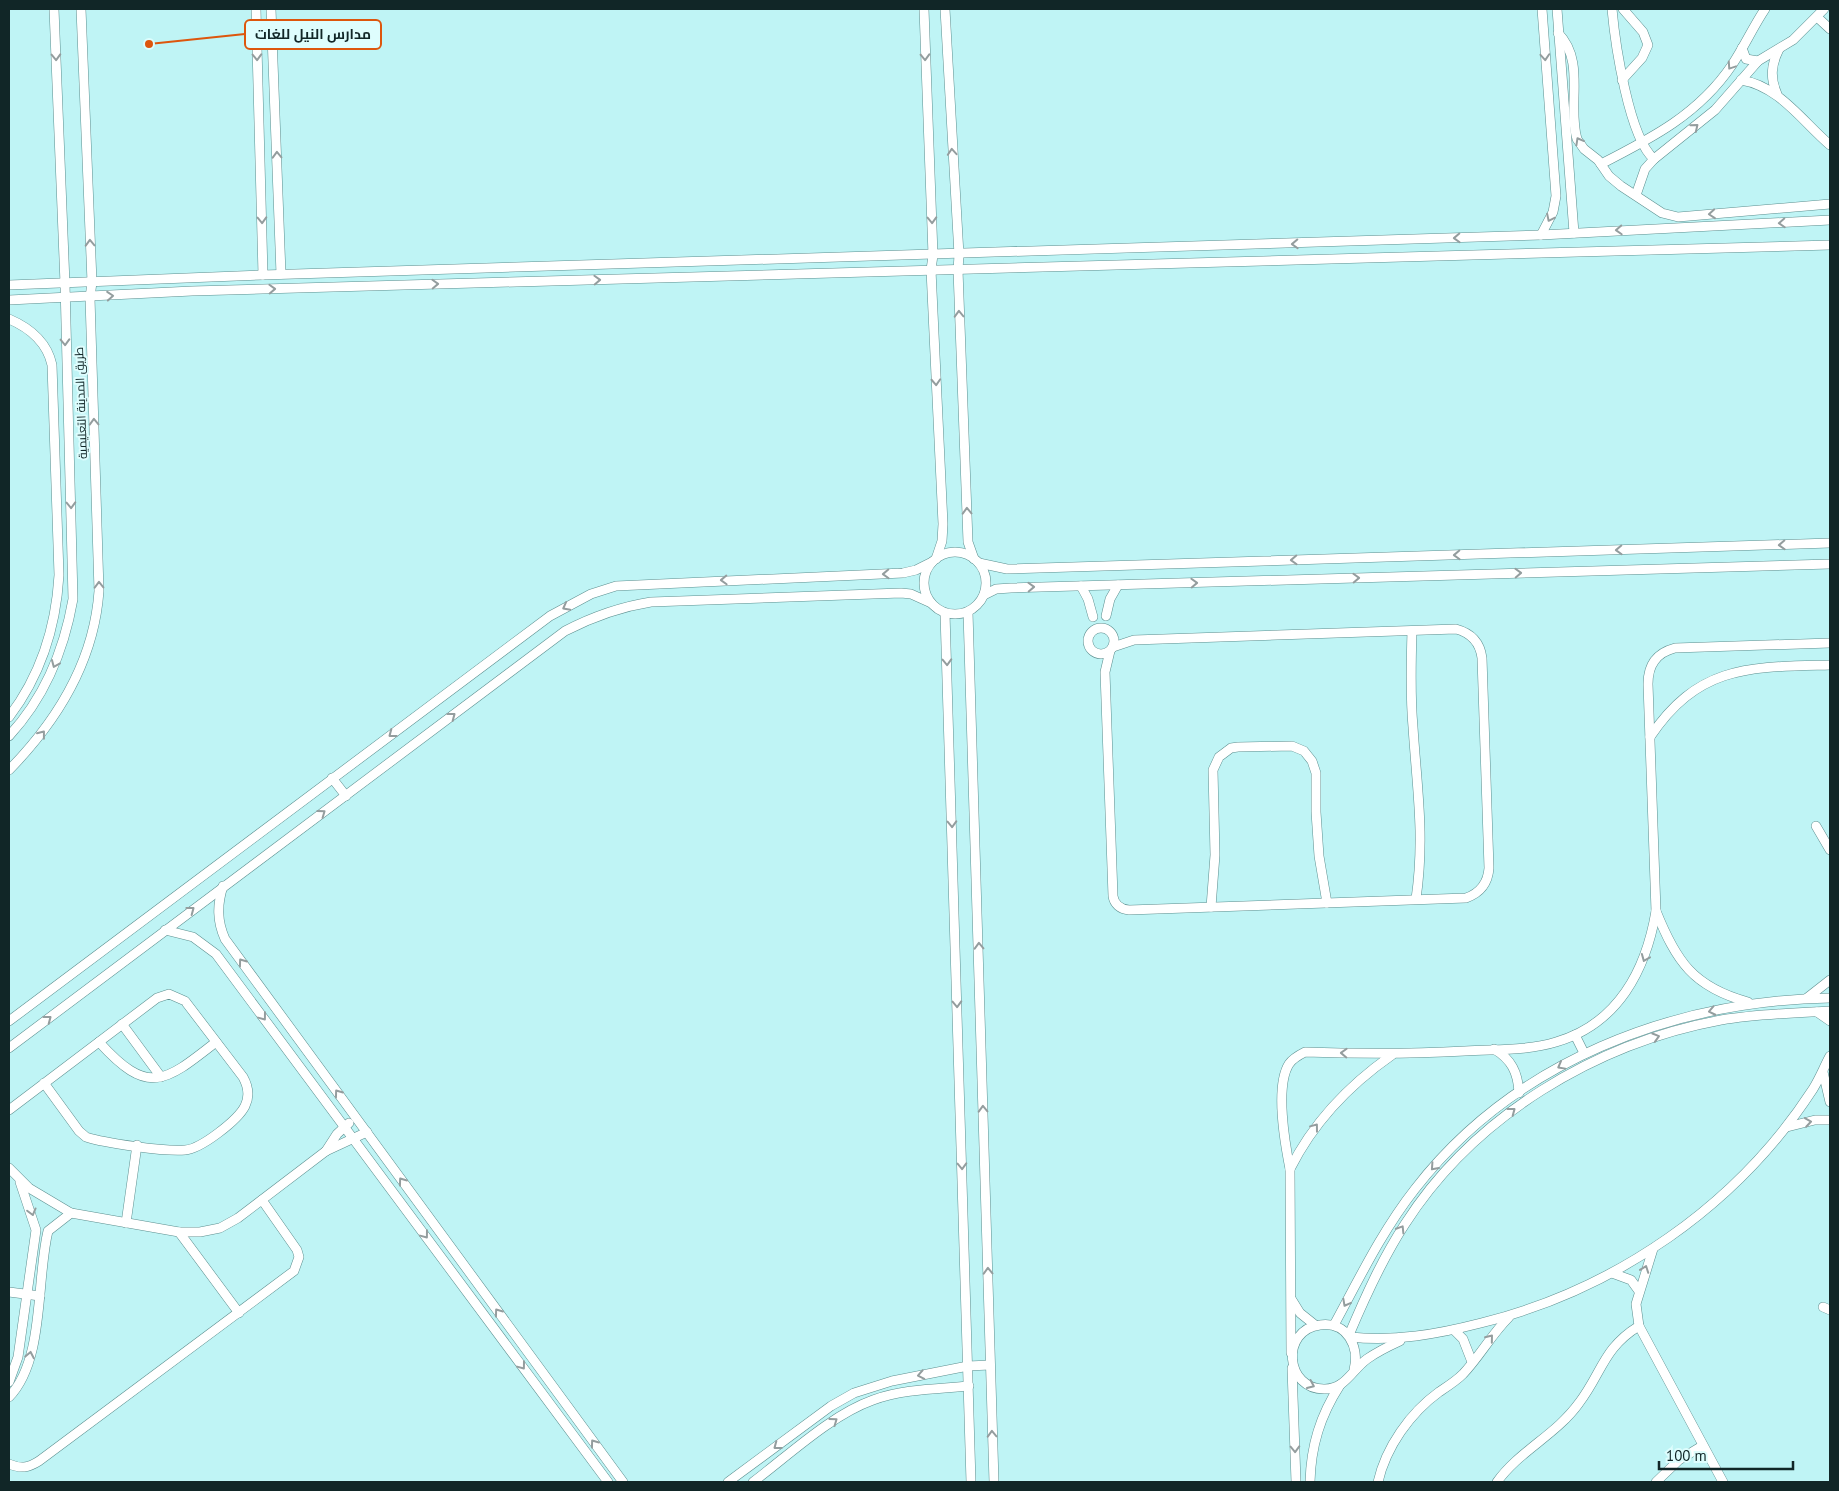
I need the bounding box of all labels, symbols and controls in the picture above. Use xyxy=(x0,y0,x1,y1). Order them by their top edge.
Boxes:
callout: مدارس النيل للغات xyxy=(245,20,381,49)
text: مدارس النيل للغات xyxy=(255,25,371,43)
one-way arrow xyxy=(51,54,61,62)
one-way arrow xyxy=(252,54,263,62)
one-way arrow xyxy=(920,54,931,62)
one-way arrow xyxy=(1539,54,1550,62)
one-way arrow xyxy=(1728,60,1737,69)
one-way arrow xyxy=(1690,123,1699,132)
one-way arrow xyxy=(1576,137,1586,146)
one-way arrow xyxy=(947,147,958,155)
one-way arrow xyxy=(271,151,282,159)
one-way arrow xyxy=(1708,208,1716,219)
one-way arrow xyxy=(1545,213,1556,222)
one-way arrow xyxy=(257,216,267,224)
one-way arrow xyxy=(926,216,937,224)
one-way arrow xyxy=(1777,217,1785,228)
one-way arrow xyxy=(1615,225,1623,236)
one-way arrow xyxy=(1453,233,1461,244)
one-way arrow xyxy=(85,238,96,246)
one-way arrow xyxy=(1290,239,1298,249)
one-way arrow xyxy=(593,274,601,285)
one-way arrow xyxy=(431,279,439,289)
one-way arrow xyxy=(268,283,276,294)
one-way arrow xyxy=(106,291,114,302)
one-way arrow xyxy=(954,309,965,317)
one-way arrow xyxy=(60,338,71,346)
street label: طريق المدينة التعليمية xyxy=(71,347,90,459)
one-way arrow xyxy=(931,378,942,386)
one-way arrow xyxy=(89,418,99,426)
one-way arrow xyxy=(66,501,76,509)
one-way arrow xyxy=(961,507,972,515)
one-way arrow xyxy=(1777,539,1785,550)
one-way arrow xyxy=(1615,544,1623,555)
one-way arrow xyxy=(1452,549,1460,560)
one-way arrow xyxy=(1290,554,1298,565)
one-way arrow xyxy=(1515,568,1523,579)
one-way arrow xyxy=(882,569,890,579)
one-way arrow xyxy=(1352,573,1360,583)
one-way arrow xyxy=(719,575,727,585)
one-way arrow xyxy=(1190,577,1198,588)
one-way arrow xyxy=(94,581,104,588)
one-way arrow xyxy=(1027,582,1035,593)
one-way arrow xyxy=(562,601,571,611)
one-way arrow xyxy=(942,658,952,666)
one-way arrow xyxy=(51,659,62,668)
one-way arrow xyxy=(446,713,456,722)
one-way arrow xyxy=(389,728,398,736)
one-way arrow xyxy=(36,731,44,740)
one-way arrow xyxy=(316,810,326,819)
one-way arrow xyxy=(947,820,957,828)
one-way arrow xyxy=(185,907,195,916)
one-way arrow xyxy=(973,942,984,950)
one-way arrow xyxy=(1640,953,1651,962)
one-way arrow xyxy=(239,958,248,968)
one-way arrow xyxy=(952,1000,963,1008)
one-way arrow xyxy=(1708,1005,1717,1016)
one-way arrow xyxy=(257,1011,266,1021)
one-way arrow xyxy=(42,1016,51,1024)
one-way arrow xyxy=(1651,1032,1659,1042)
one-way arrow xyxy=(1339,1048,1347,1058)
one-way arrow xyxy=(1557,1060,1566,1070)
one-way arrow xyxy=(335,1089,344,1099)
one-way arrow xyxy=(978,1104,988,1112)
one-way arrow xyxy=(1506,1109,1515,1117)
one-way arrow xyxy=(1804,1117,1813,1127)
one-way arrow xyxy=(1309,1123,1318,1133)
one-way arrow xyxy=(1431,1161,1440,1170)
one-way arrow xyxy=(957,1163,968,1171)
one-way arrow xyxy=(399,1177,408,1187)
one-way arrow xyxy=(26,1208,36,1216)
one-way arrow xyxy=(1395,1226,1405,1235)
one-way arrow xyxy=(419,1229,428,1239)
one-way arrow xyxy=(1639,1266,1649,1274)
one-way arrow xyxy=(982,1267,993,1275)
one-way arrow xyxy=(1342,1298,1352,1307)
one-way arrow xyxy=(495,1308,504,1318)
one-way arrow xyxy=(1484,1335,1492,1344)
one-way arrow xyxy=(24,1351,35,1359)
one-way arrow xyxy=(516,1360,525,1370)
one-way arrow xyxy=(916,1370,925,1380)
one-way arrow xyxy=(1306,1379,1315,1390)
one-way arrow xyxy=(828,1418,838,1427)
one-way arrow xyxy=(987,1429,998,1437)
scale bar xyxy=(1659,1438,1793,1470)
one-way arrow xyxy=(591,1439,600,1449)
one-way arrow xyxy=(773,1440,783,1449)
one-way arrow xyxy=(1290,1446,1300,1453)
text: 100 m xyxy=(1666,1446,1707,1465)

